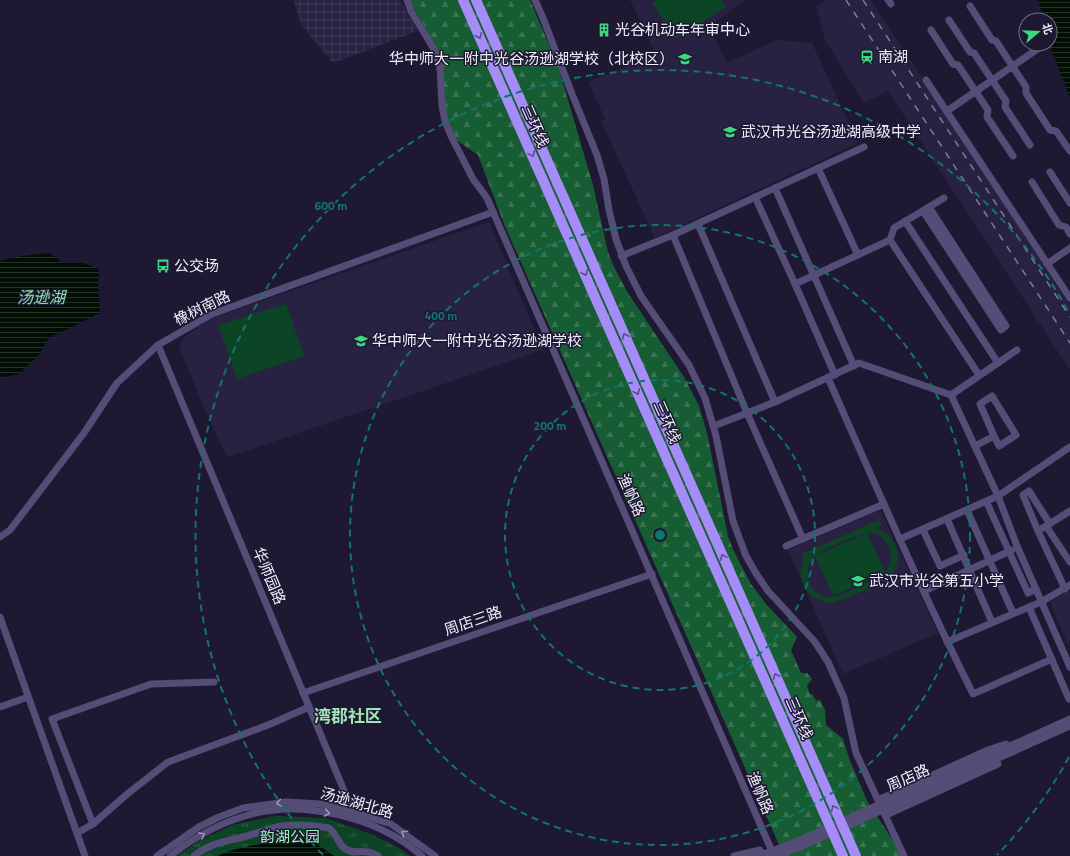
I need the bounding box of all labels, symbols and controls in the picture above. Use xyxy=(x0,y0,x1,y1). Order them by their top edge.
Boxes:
north arrow xyxy=(1018,12,1058,52)
place label: 光谷机动车年审中心 xyxy=(615,18,750,41)
text: 北 xyxy=(1038,21,1057,37)
building icon: 光谷机动车年审中心 xyxy=(596,22,612,38)
one-way arrow xyxy=(474,31,482,39)
place label: 南湖 xyxy=(878,45,908,68)
place label: 华中师大一附中光谷汤逊湖学校（北校区） xyxy=(389,47,674,70)
station icon: 南湖 xyxy=(859,49,875,65)
school or university icon: 华中师大一附中光谷汤逊湖学校（北校区） xyxy=(677,51,693,67)
street label: 三环线 xyxy=(516,101,555,151)
place label: 武汉市光谷汤逊湖高级中学 xyxy=(741,120,921,143)
school or university icon: 武汉市光谷汤逊湖高级中学 xyxy=(722,124,738,140)
one-way arrow xyxy=(527,150,535,158)
text: 600 m xyxy=(315,196,347,215)
place label: 公交场 xyxy=(174,254,219,277)
bus stop icon: 公交场 xyxy=(155,258,171,274)
one-way arrow xyxy=(580,270,588,277)
street label: 橡树南路 xyxy=(170,284,234,331)
water label: 汤逊湖 xyxy=(17,285,68,309)
text: 400 m xyxy=(425,306,457,325)
place label: 华中师大一附中光谷汤逊湖学校 xyxy=(372,329,582,352)
one-way arrow xyxy=(622,332,630,340)
school or university icon: 华中师大一附中光谷汤逊湖学校 xyxy=(353,333,369,349)
one-way arrow xyxy=(632,388,640,395)
street label: 三环线 xyxy=(648,397,687,447)
text: 200 m xyxy=(534,416,566,435)
street label: 渔帆路 xyxy=(612,470,651,520)
centre of rings xyxy=(653,528,667,542)
street label: 华师园路 xyxy=(247,544,292,608)
one-way arrow xyxy=(720,554,728,561)
place label: 武汉市光谷第五小学 xyxy=(869,569,1004,592)
school or university icon: 武汉市光谷第五小学 xyxy=(850,573,866,589)
street label: 周店三路 xyxy=(441,600,505,641)
one-way arrow xyxy=(773,673,781,680)
street label: 三环线 xyxy=(780,693,819,743)
district label: 湾郡社区 xyxy=(314,703,382,729)
street label: 周店路 xyxy=(883,758,933,797)
street label: 渔帆路 xyxy=(741,768,780,818)
street label: 汤逊湖北路 xyxy=(318,781,396,824)
one-way arrow xyxy=(276,798,282,807)
one-way arrow xyxy=(831,804,839,812)
one-way arrow xyxy=(324,808,330,817)
park label: 韵湖公园 xyxy=(260,825,320,848)
one-way arrow xyxy=(401,831,408,838)
one-way arrow xyxy=(198,832,205,839)

